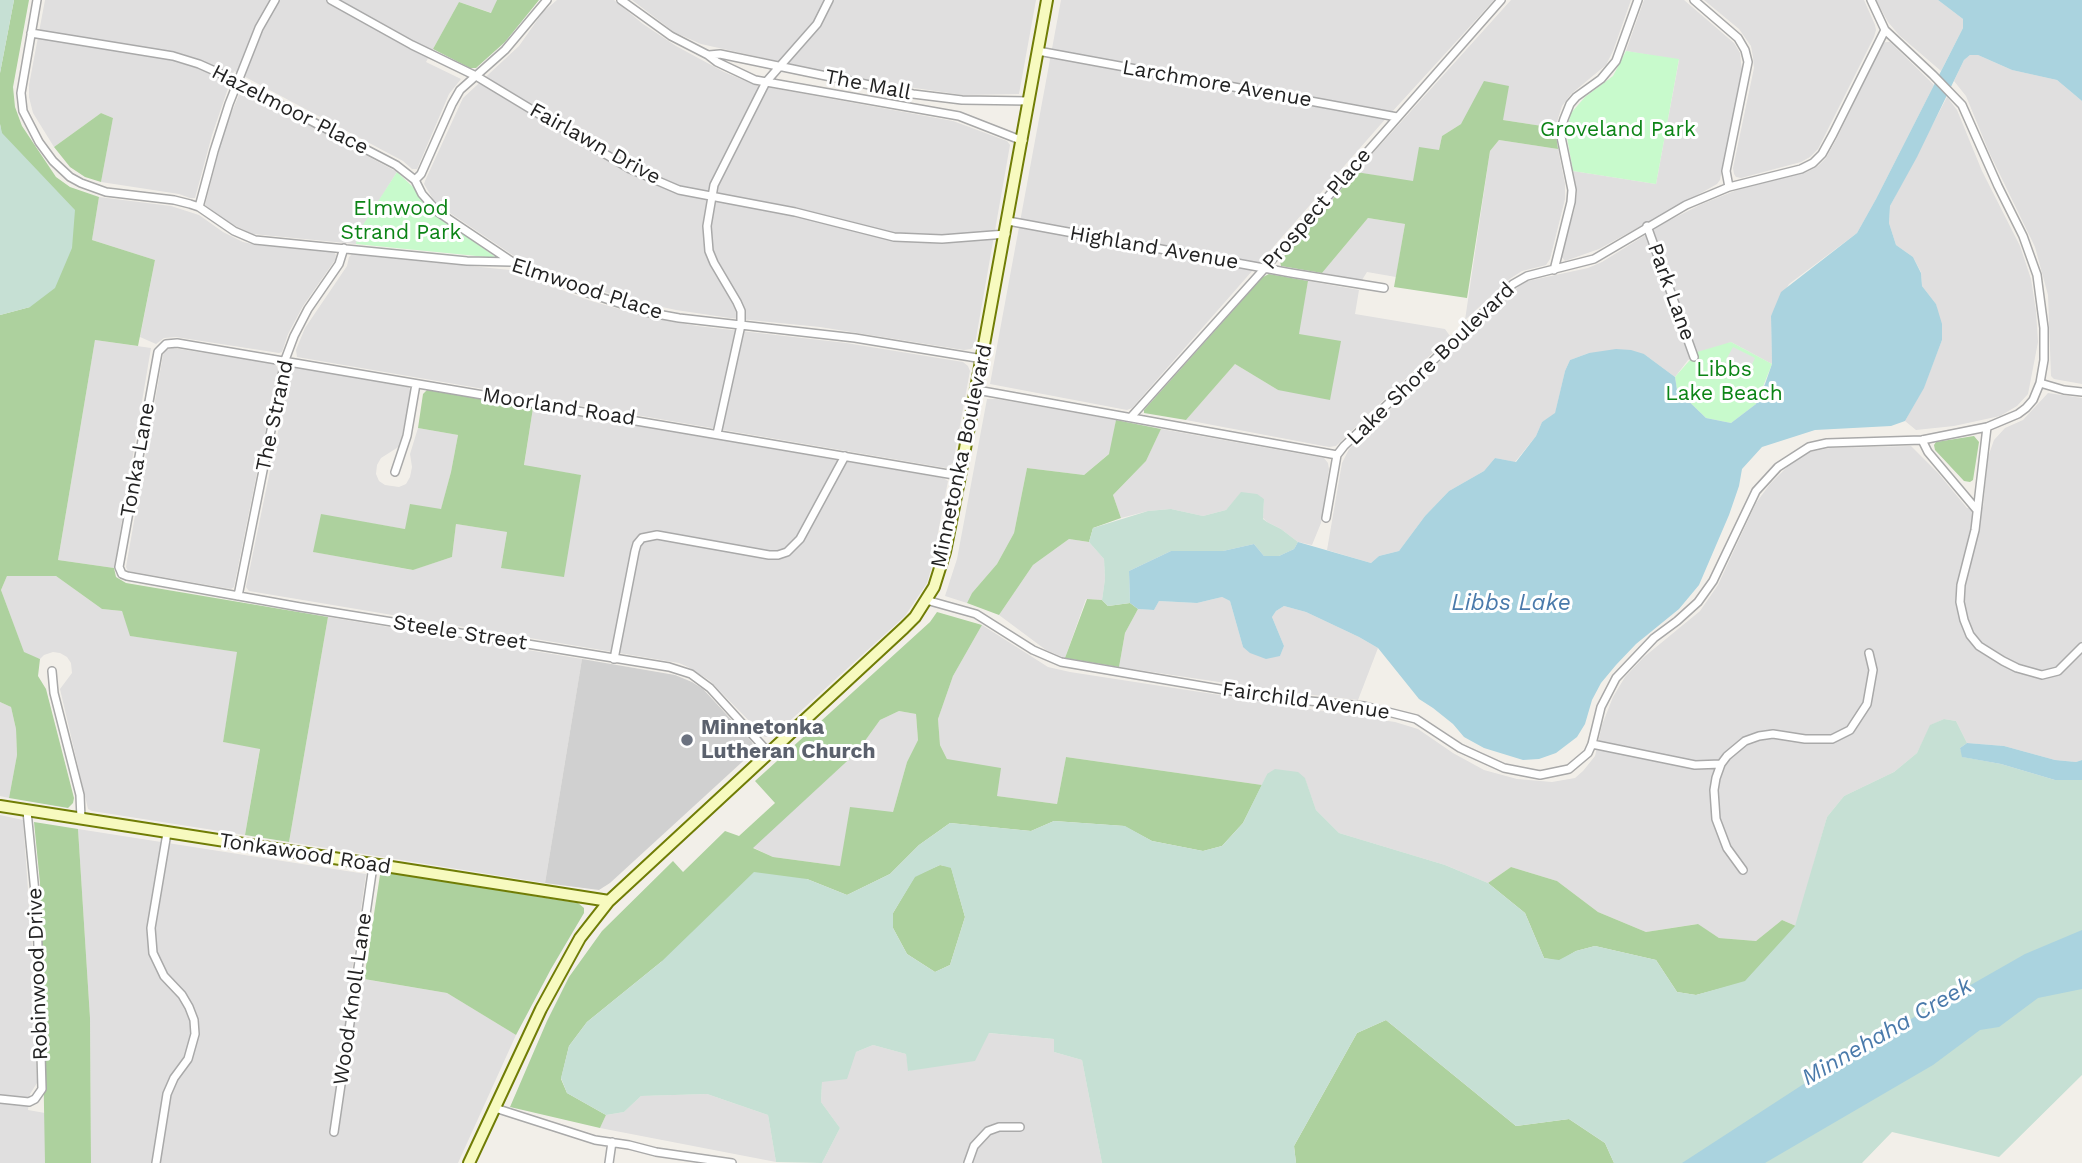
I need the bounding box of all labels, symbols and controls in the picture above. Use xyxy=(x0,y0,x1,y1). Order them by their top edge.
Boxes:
street label: Larchmore Avenue xyxy=(1120,55,1314,113)
street label: Hazelmoor Place xyxy=(207,60,373,160)
street label: The Mall xyxy=(823,64,913,106)
street label: Fairlawn Drive xyxy=(525,98,665,190)
park label: Groveland Park xyxy=(1540,117,1696,143)
street label: Prospect Place xyxy=(1257,143,1377,275)
park label: Elmwood Strand Park xyxy=(341,196,461,246)
street label: Highland Avenue xyxy=(1068,221,1240,275)
street label: Park Lane xyxy=(1642,240,1700,344)
street label: Elmwood Place xyxy=(508,253,666,325)
street label: Lake Shore Boulevard xyxy=(1342,277,1520,451)
street label: Minnetonka Boulevard xyxy=(926,342,998,570)
park label: Libbs Lake Beach xyxy=(1665,357,1783,407)
street label: The Strand xyxy=(251,358,299,474)
street label: Moorland Road xyxy=(481,382,637,432)
street label: Tonka Lane xyxy=(115,401,161,519)
water label: Libbs Lake xyxy=(1451,589,1571,617)
street label: Steele Street xyxy=(391,610,529,656)
street label: Fairchild Avenue xyxy=(1221,677,1391,725)
place label: Minnetonka Lutheran Church xyxy=(701,715,875,765)
marker: Minnetonka Lutheran Church xyxy=(679,732,695,748)
street label: Tonkawood Road xyxy=(217,828,393,880)
street label: Robinwood Drive xyxy=(22,887,54,1061)
street label: Wood Knoll Lane xyxy=(328,911,378,1087)
water label: Minnehaha Creek xyxy=(1797,972,1977,1092)

